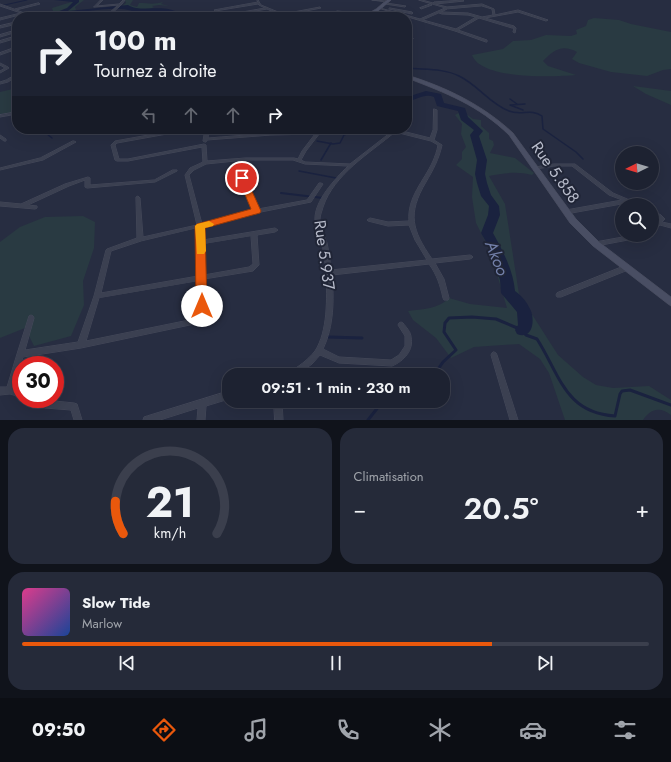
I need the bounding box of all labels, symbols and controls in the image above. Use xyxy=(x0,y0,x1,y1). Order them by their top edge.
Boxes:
text: 100 m xyxy=(94,20,177,61)
icon: right xyxy=(28,28,80,80)
text: Tournez à droite xyxy=(94,58,217,84)
icon: left xyxy=(138,104,160,126)
icon: ahead xyxy=(180,104,202,126)
icon: ahead xyxy=(222,104,244,126)
icon: right xyxy=(264,104,286,126)
street label: Rue 5.858 xyxy=(526,137,585,208)
north arrow xyxy=(615,146,659,190)
map controls xyxy=(615,146,659,242)
pin xyxy=(225,161,259,195)
icon: arrive xyxy=(231,167,253,189)
button: search xyxy=(615,198,659,242)
street label: Rue 5.937 xyxy=(308,219,341,292)
water label: Akoo xyxy=(479,236,515,279)
position arrow xyxy=(181,285,223,327)
speed limit sign: 30 xyxy=(12,356,64,408)
text: 09:51 · 1 min · 230 m xyxy=(261,377,411,399)
text: Climatisation xyxy=(354,467,424,486)
text: 21 xyxy=(146,472,194,533)
text: 20.5° xyxy=(464,487,538,530)
text: − xyxy=(354,493,366,525)
text: + xyxy=(635,493,649,525)
text: km/h xyxy=(154,523,186,543)
text: Slow Tide xyxy=(82,592,150,614)
text: Marlow xyxy=(82,614,122,633)
icon: previous xyxy=(116,652,138,674)
icon: pause xyxy=(325,652,347,674)
icon: next xyxy=(534,652,556,674)
icon: directions xyxy=(150,716,178,744)
icon: music xyxy=(242,716,270,744)
icon: phone xyxy=(334,716,362,744)
icon: climate xyxy=(426,716,454,744)
icon: car xyxy=(519,716,547,744)
icon: filters xyxy=(611,716,639,744)
text: 09:50 xyxy=(32,717,85,743)

